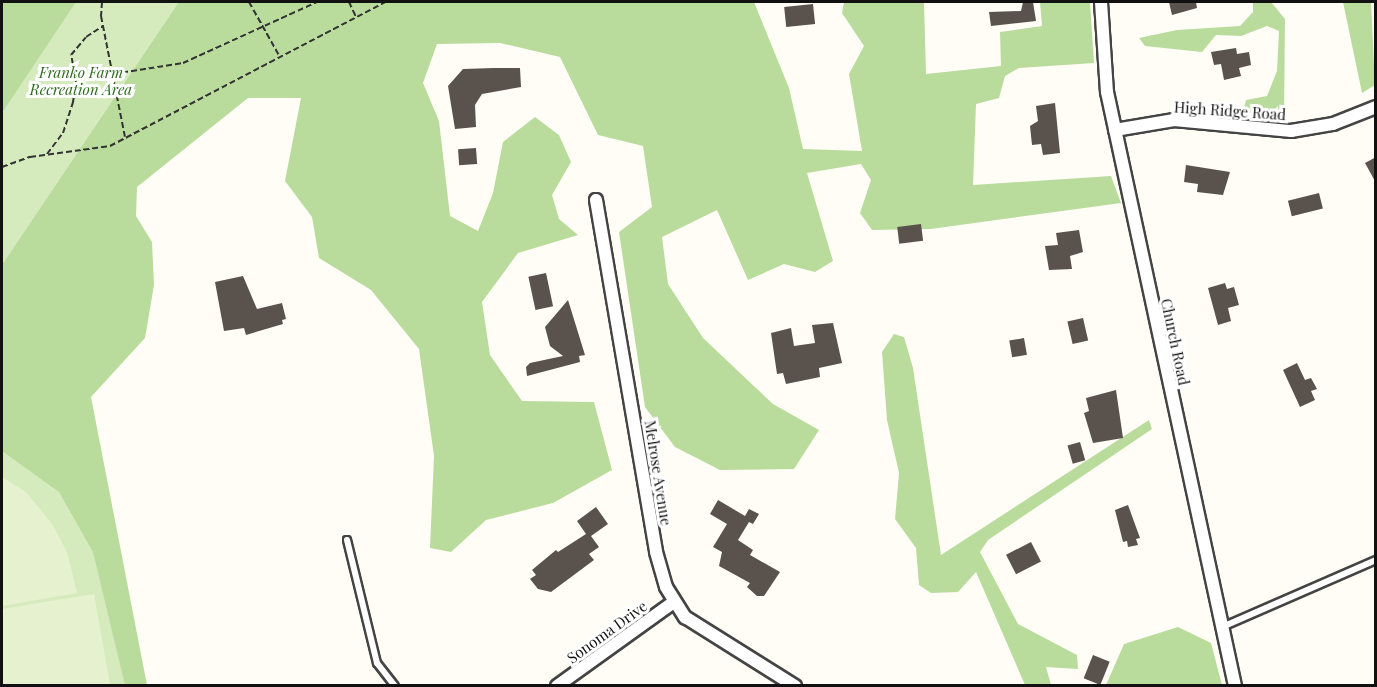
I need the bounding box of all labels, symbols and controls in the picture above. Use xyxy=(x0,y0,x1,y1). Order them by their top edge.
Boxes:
park label: Franko Farm Recreation Area xyxy=(30,63,132,98)
street label: High Ridge Road xyxy=(1173,98,1287,124)
street label: Church Road xyxy=(1157,297,1193,387)
street label: Melrose Avenue xyxy=(641,419,675,527)
street label: Sonoma Drive xyxy=(563,597,651,667)

